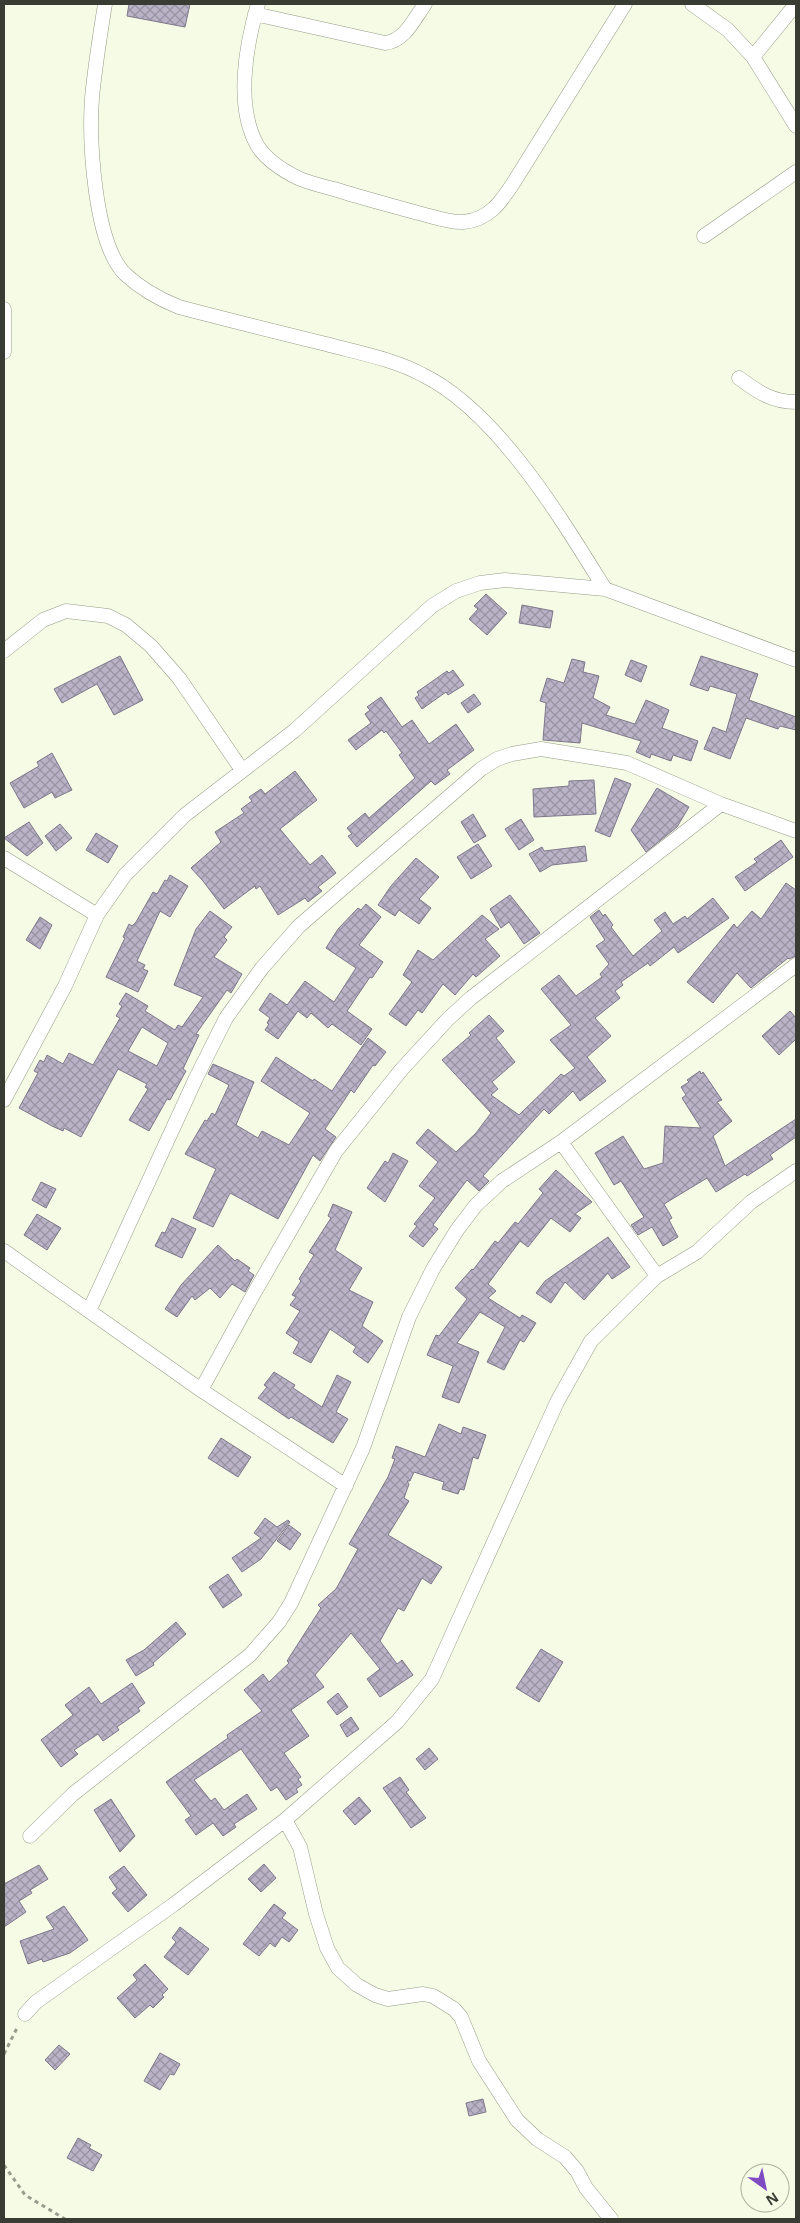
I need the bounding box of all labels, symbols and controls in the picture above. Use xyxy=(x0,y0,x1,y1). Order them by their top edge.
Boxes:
north arrow xyxy=(740,2163,790,2213)
text: N xyxy=(762,2188,782,2210)

